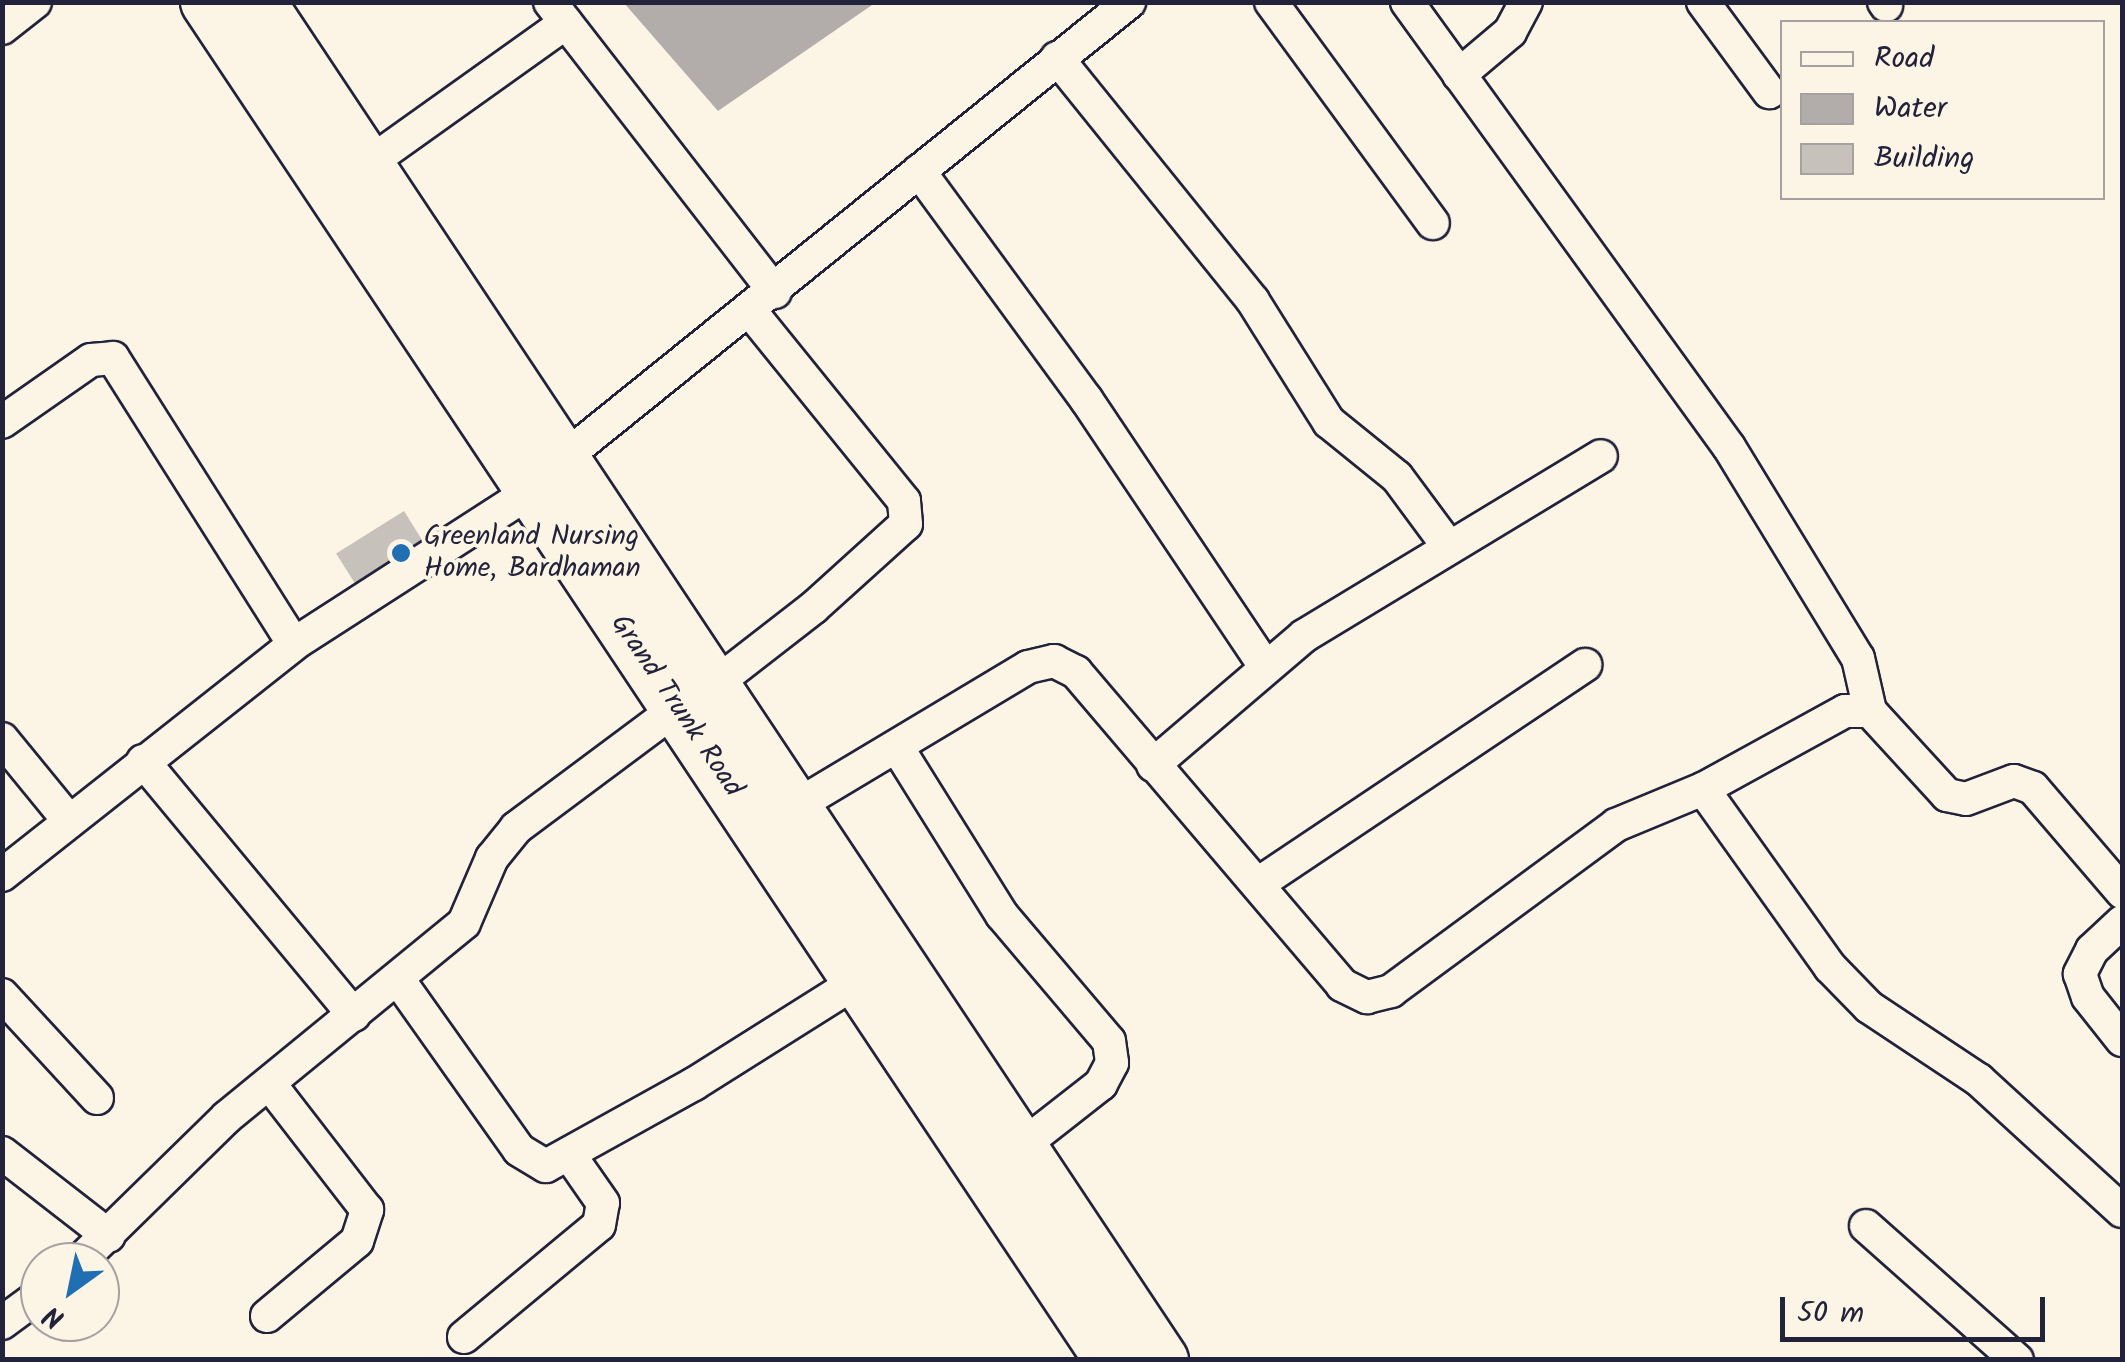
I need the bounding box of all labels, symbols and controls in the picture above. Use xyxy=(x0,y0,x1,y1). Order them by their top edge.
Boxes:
legend xyxy=(1780,20,2105,200)
text: Road xyxy=(1874,35,1934,83)
text: Water xyxy=(1874,85,1947,133)
text: Building xyxy=(1874,135,1974,183)
place label: Greenland Nursing Home, Bardhaman xyxy=(424,520,641,586)
marker: Greenland Nursing Home, Bardhaman xyxy=(388,540,414,566)
street label: Grand Trunk Road xyxy=(603,608,749,804)
north arrow xyxy=(20,1242,120,1342)
scale bar xyxy=(1785,1277,2050,1339)
text: 50 m xyxy=(1797,1290,1864,1338)
text: N xyxy=(35,1292,74,1340)

